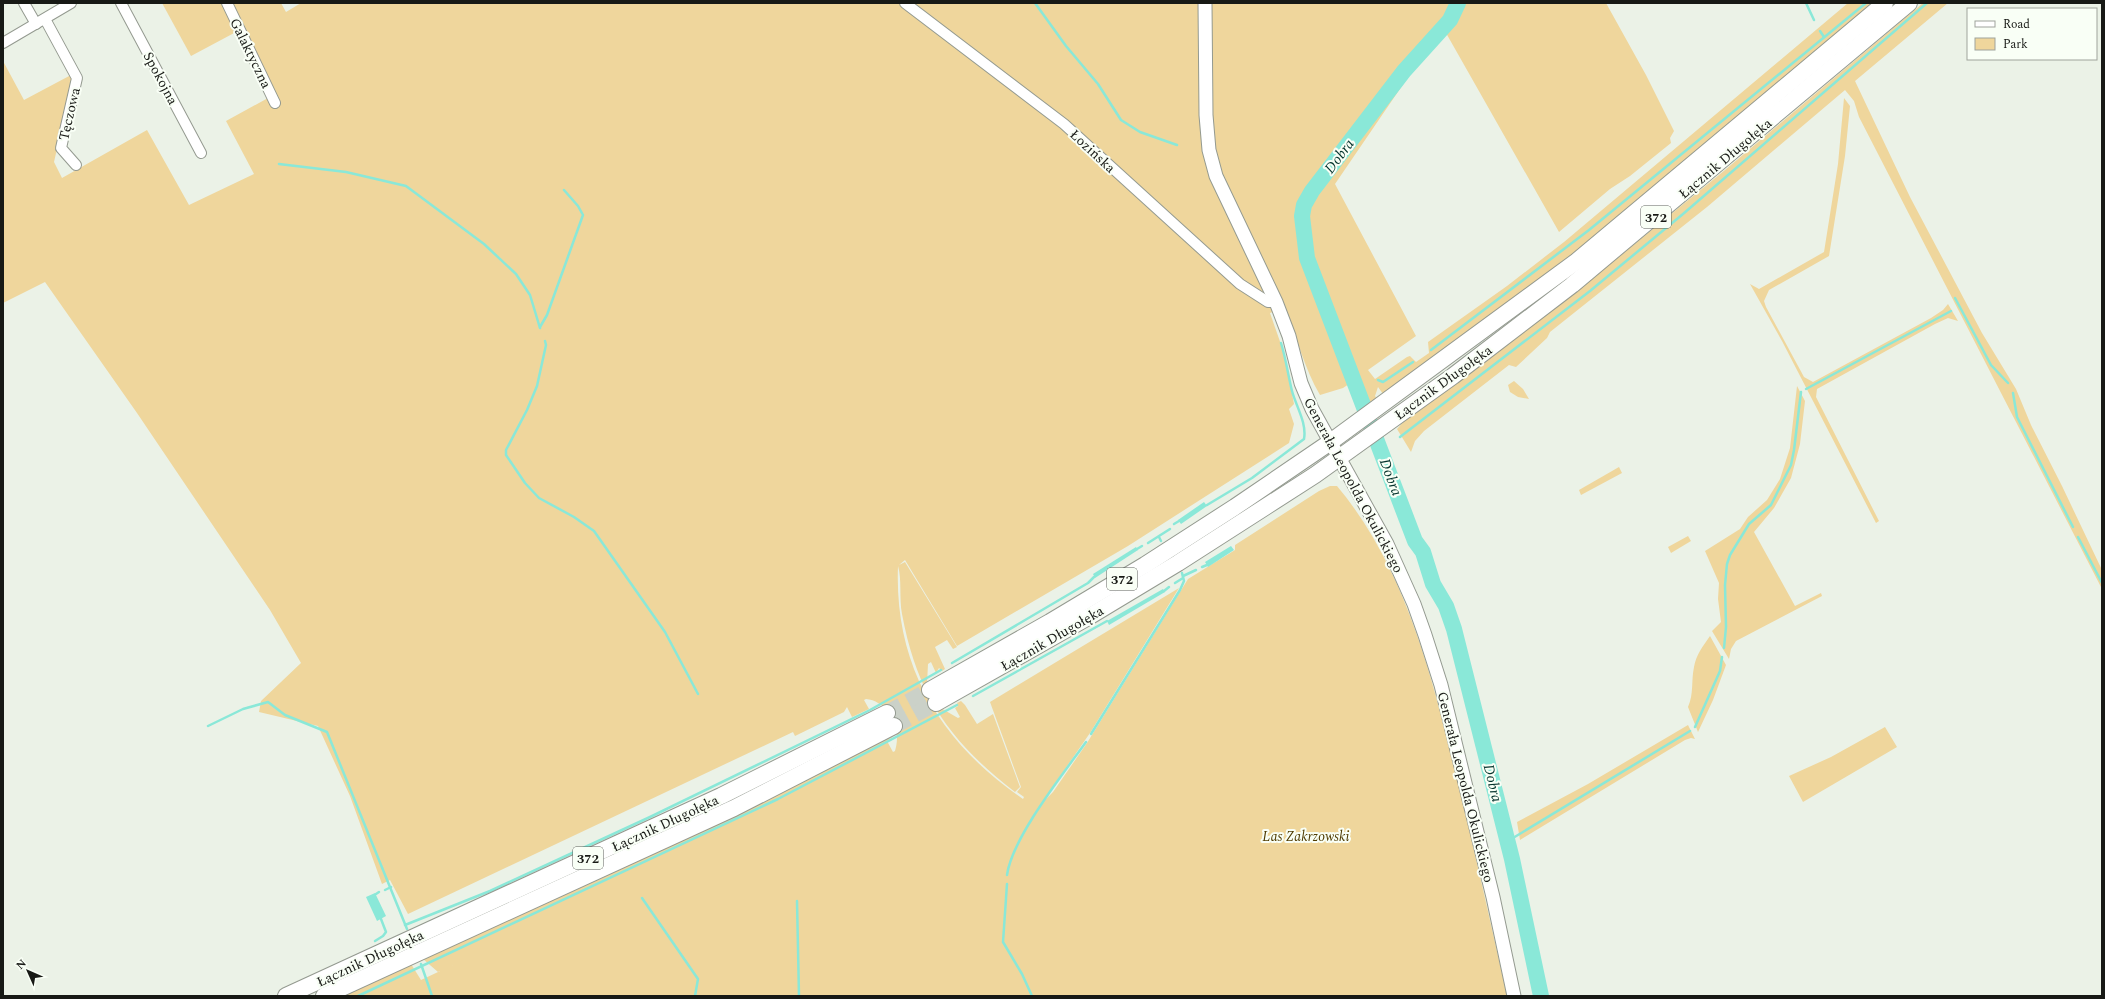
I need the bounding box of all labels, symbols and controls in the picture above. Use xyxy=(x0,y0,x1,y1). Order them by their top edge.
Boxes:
legend xyxy=(1967,8,2097,60)
street label: Galaktyczna xyxy=(224,14,277,92)
text: Road xyxy=(2003,15,2030,34)
text: Park xyxy=(2003,35,2028,54)
street label: Spokojna xyxy=(138,48,183,109)
street label: Tęczowa xyxy=(53,85,86,143)
street label: Łącznik Długołęka xyxy=(1674,113,1777,204)
street label: Łozińska xyxy=(1065,125,1120,178)
water label: Dobra xyxy=(1319,134,1360,179)
road number: 372 xyxy=(1641,206,1671,228)
street label: Łącznik Długołęka xyxy=(1390,340,1497,425)
street label: Generała Leopolda Okulickiego xyxy=(1298,394,1409,577)
water label: Dobra xyxy=(1373,455,1408,500)
road number: 372 xyxy=(1107,568,1137,590)
street label: Łącznik Długołęka xyxy=(997,600,1108,677)
street label: Generała Leopolda Okulickiego xyxy=(1432,689,1499,885)
water label: Dobra xyxy=(1477,762,1508,805)
street label: Łącznik Długołęka xyxy=(608,789,722,858)
park label: Las Zakrzowski xyxy=(1262,826,1350,847)
road number: 372 xyxy=(573,847,603,869)
street label: Łącznik Długołęka xyxy=(313,924,427,993)
north arrow xyxy=(8,951,48,991)
text: N xyxy=(12,955,30,973)

